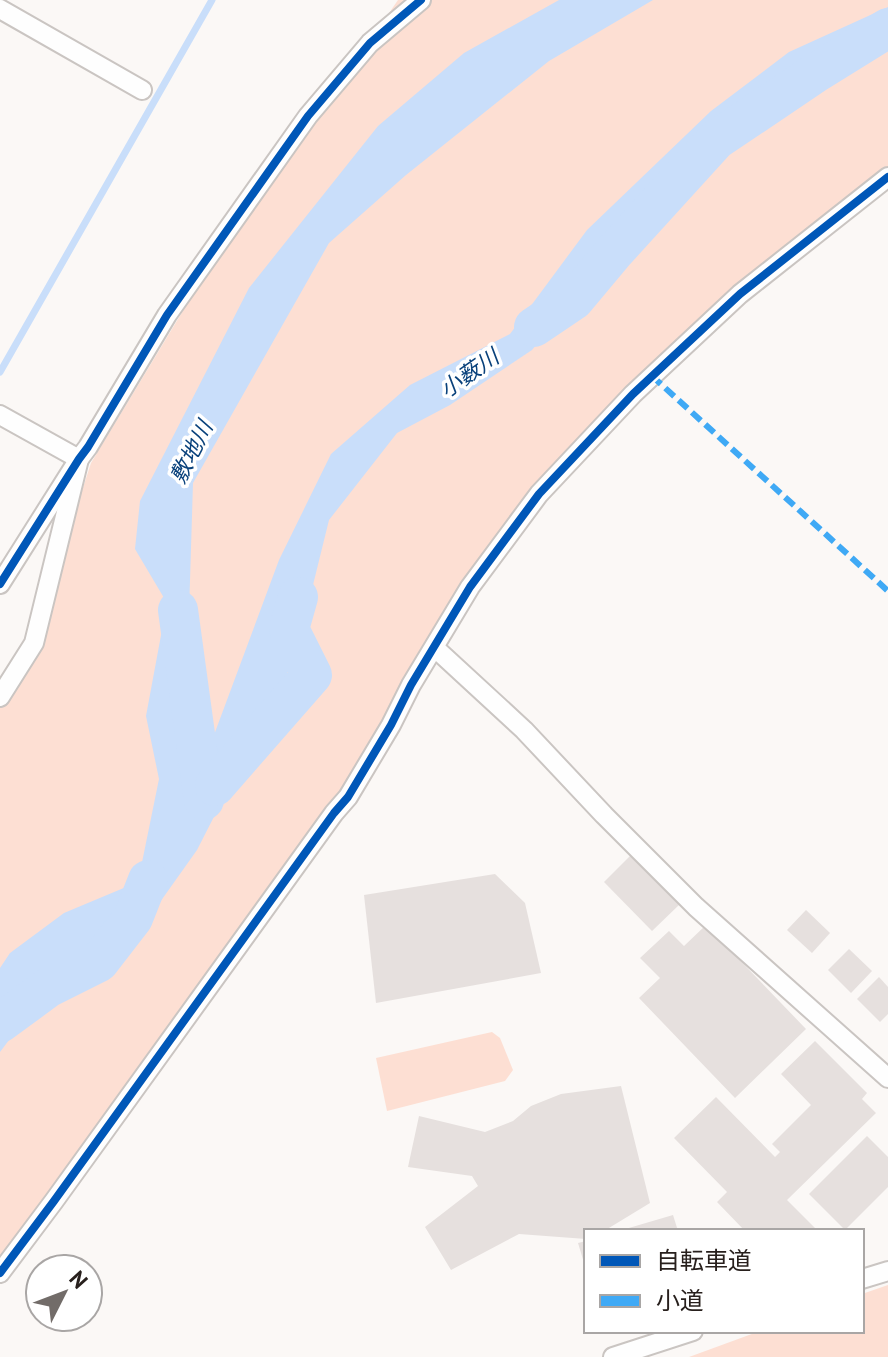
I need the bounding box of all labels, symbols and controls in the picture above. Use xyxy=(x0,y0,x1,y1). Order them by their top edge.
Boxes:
water label: 小薮川 xyxy=(434,341,506,403)
water label: 敷地川 xyxy=(164,414,219,488)
legend xyxy=(584,1229,864,1333)
text: 自転車道 xyxy=(656,1245,752,1276)
north arrow xyxy=(24,1253,104,1333)
text: N xyxy=(64,1265,94,1294)
text: 小道 xyxy=(656,1285,704,1316)

